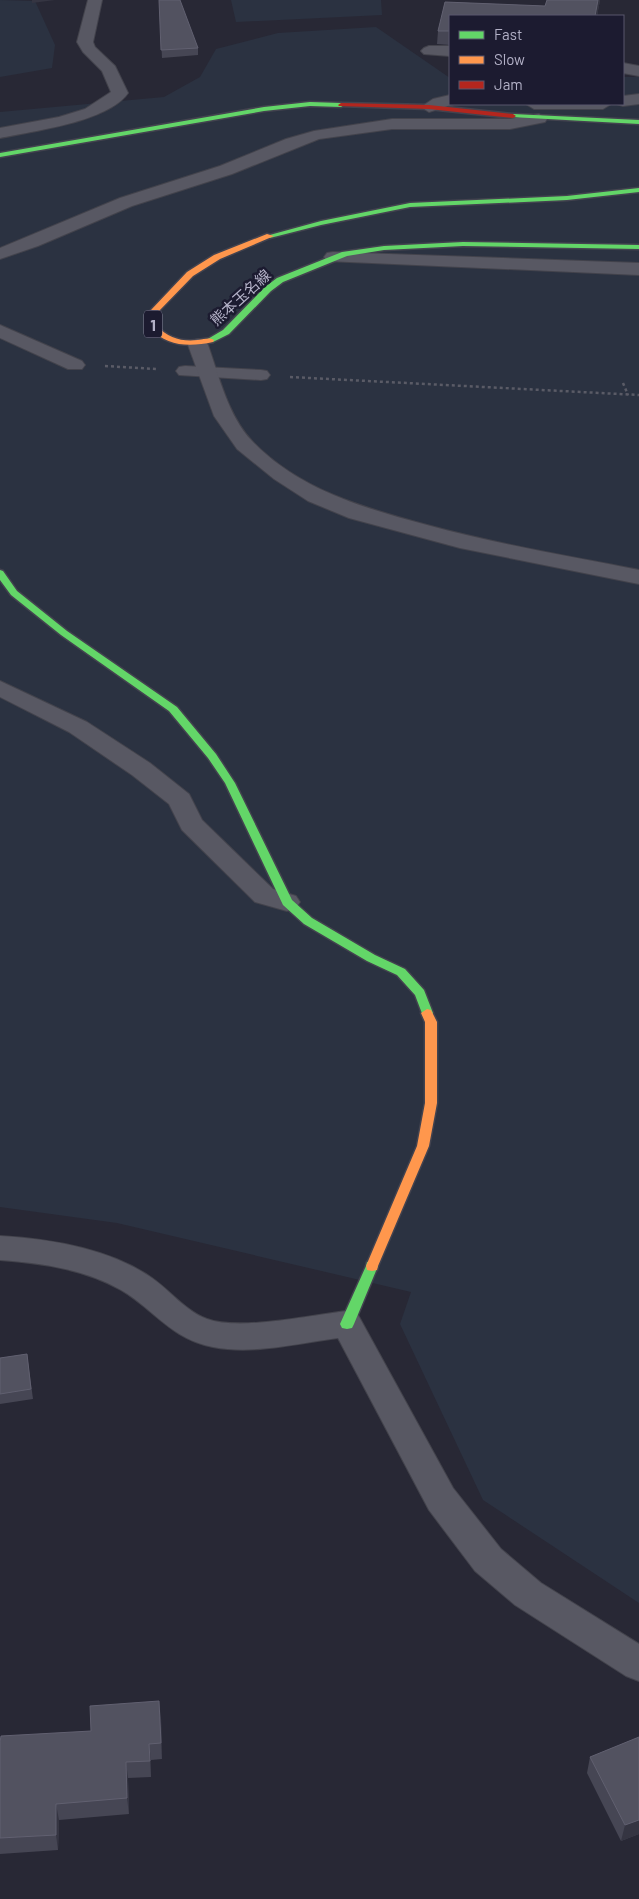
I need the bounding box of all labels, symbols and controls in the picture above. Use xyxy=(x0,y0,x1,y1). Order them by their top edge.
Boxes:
legend xyxy=(449,15,624,105)
text: Fast xyxy=(494,25,522,43)
text: Slow xyxy=(494,50,525,68)
text: Jam xyxy=(494,75,523,93)
street label: 熊本玉名線 xyxy=(206,265,274,329)
road number: 1 xyxy=(144,310,162,338)

